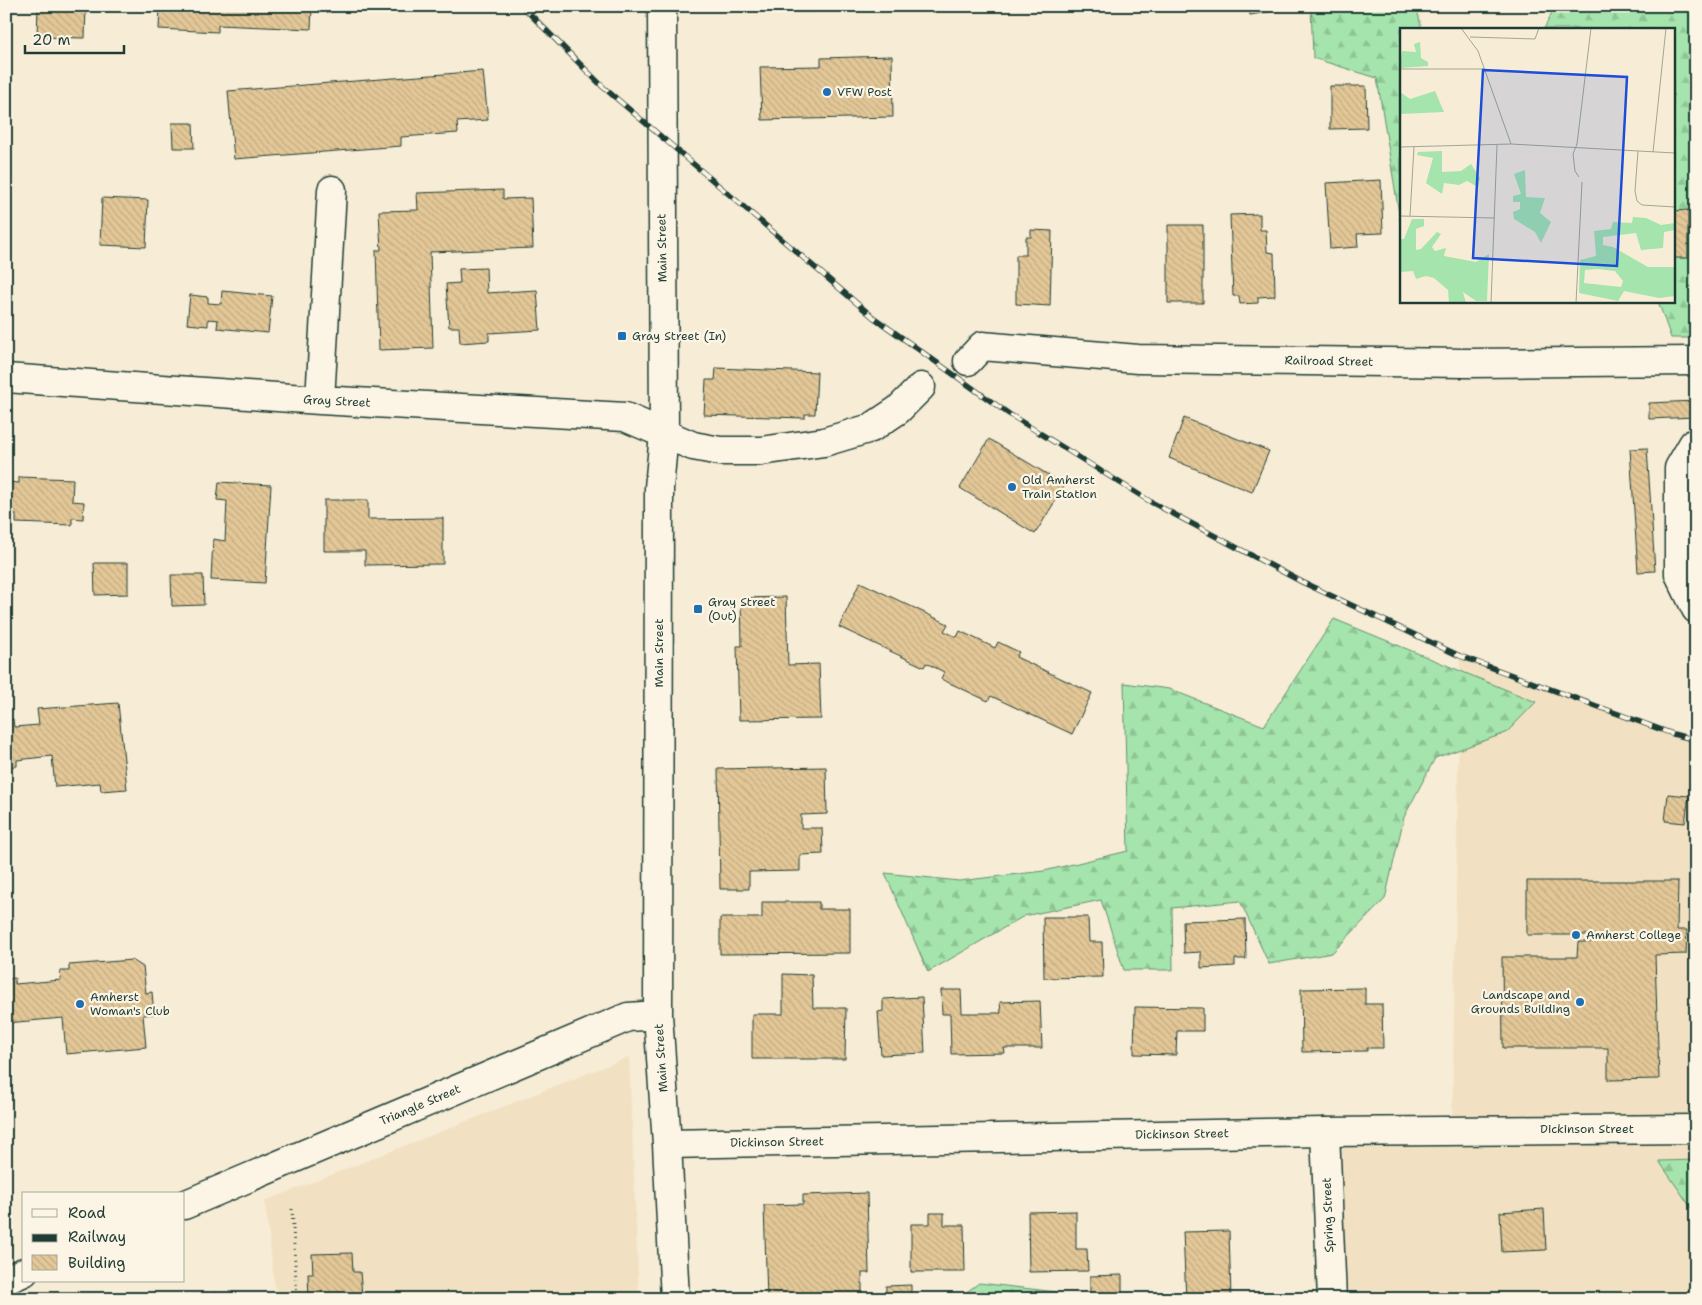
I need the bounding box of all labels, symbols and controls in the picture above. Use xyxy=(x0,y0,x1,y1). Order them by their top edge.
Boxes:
scale bar xyxy=(25,22,124,54)
inset map xyxy=(1400,28,1674,302)
text: 20 m xyxy=(32,30,71,50)
place label: VFW Post xyxy=(837,84,892,100)
marker: VFW Post xyxy=(821,86,833,98)
street label: Main Street xyxy=(653,213,671,283)
place label: Gray Street (In) xyxy=(632,328,726,344)
marker: Gray Street (In) xyxy=(616,330,628,342)
street label: Railroad Street xyxy=(1284,352,1374,370)
street label: Gray Street xyxy=(303,391,371,411)
place label: Old Amherst Train Station xyxy=(1022,472,1097,502)
marker: Old Amherst Train Station xyxy=(1006,481,1018,493)
place label: Gray Street (Out) xyxy=(708,594,776,624)
marker: Gray Street (Out) xyxy=(692,603,704,615)
street label: Main Street xyxy=(651,619,667,687)
place label: Amherst College xyxy=(1586,927,1681,943)
marker: Amherst College xyxy=(1570,929,1582,941)
place label: Landscape and Grounds Building xyxy=(1471,987,1570,1017)
place label: Amherst Woman's Club xyxy=(90,989,170,1019)
marker: Landscape and Grounds Building xyxy=(1574,996,1586,1008)
marker: Amherst Woman's Club xyxy=(74,998,86,1010)
street label: Main Street xyxy=(651,1023,671,1093)
street label: Triangle Street xyxy=(377,1081,463,1129)
street label: Dickinson Street xyxy=(1540,1121,1634,1137)
street label: Dickinson Street xyxy=(1135,1125,1229,1143)
street label: Dickinson Street xyxy=(730,1133,824,1151)
street label: Spring Street xyxy=(1319,1177,1337,1253)
legend xyxy=(22,1192,185,1282)
text: Road xyxy=(68,1203,106,1223)
text: Railway xyxy=(68,1227,126,1247)
text: Building xyxy=(68,1253,125,1273)

